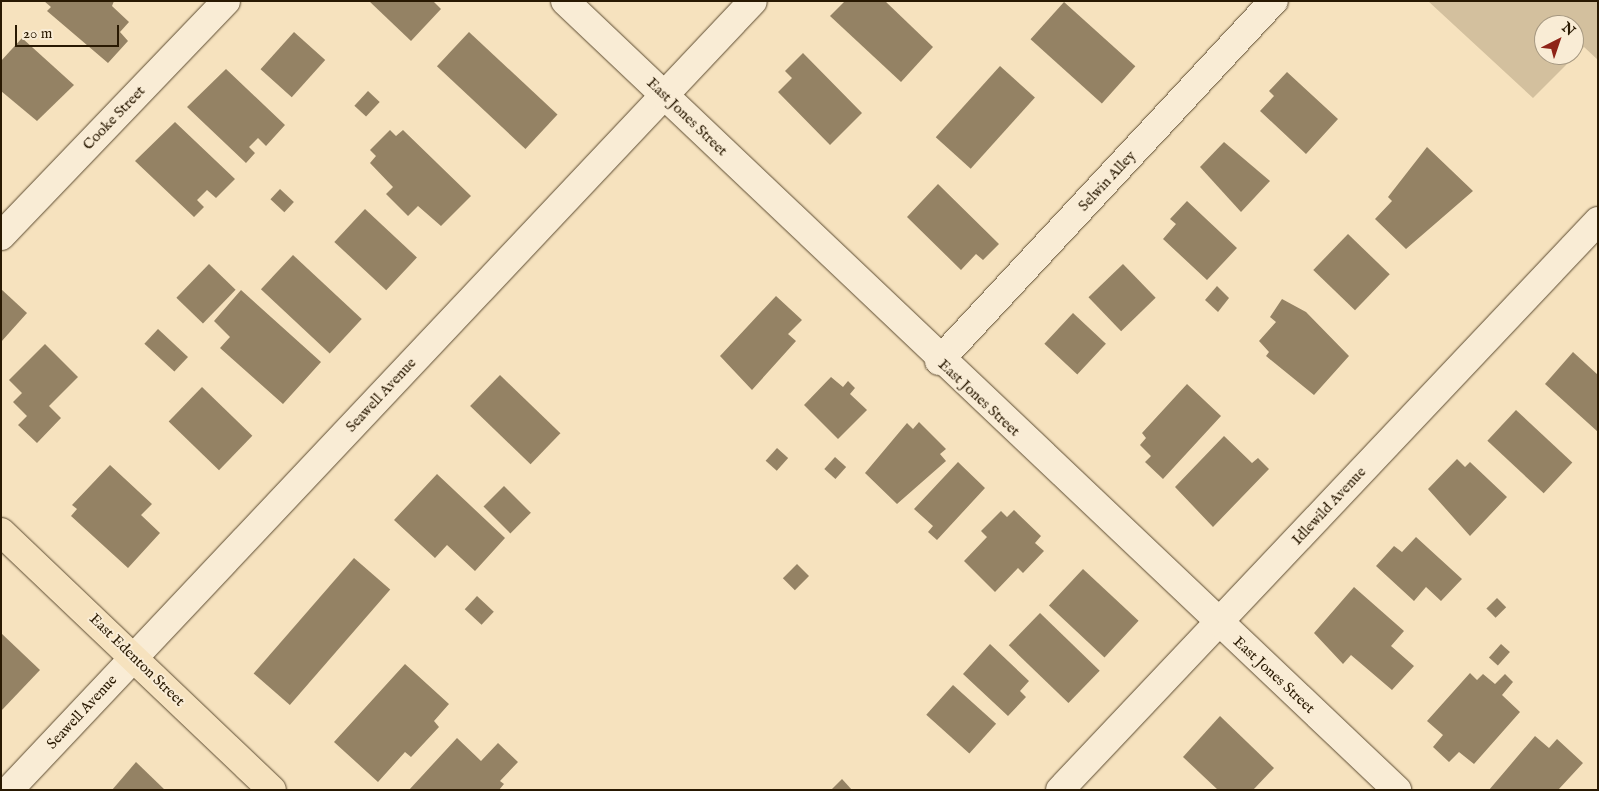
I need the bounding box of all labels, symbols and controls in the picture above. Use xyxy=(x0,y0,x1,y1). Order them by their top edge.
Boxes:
scale bar xyxy=(18,15,121,47)
north arrow xyxy=(1534,15,1584,65)
text: N xyxy=(1558,19,1579,40)
text: 20 m xyxy=(23,24,52,43)
street label: East Jones Street xyxy=(643,74,731,160)
street label: Cooke Street xyxy=(79,82,149,154)
street label: Selwin Alley xyxy=(1074,147,1140,215)
street label: Seawell Avenue xyxy=(342,354,420,436)
street label: East Jones Street xyxy=(934,356,1024,440)
street label: Idlewild Avenue xyxy=(1288,463,1370,549)
street label: East Edenton Street xyxy=(86,610,188,710)
street label: East Jones Street xyxy=(1229,633,1319,717)
street label: Seawell Avenue xyxy=(43,671,121,753)

